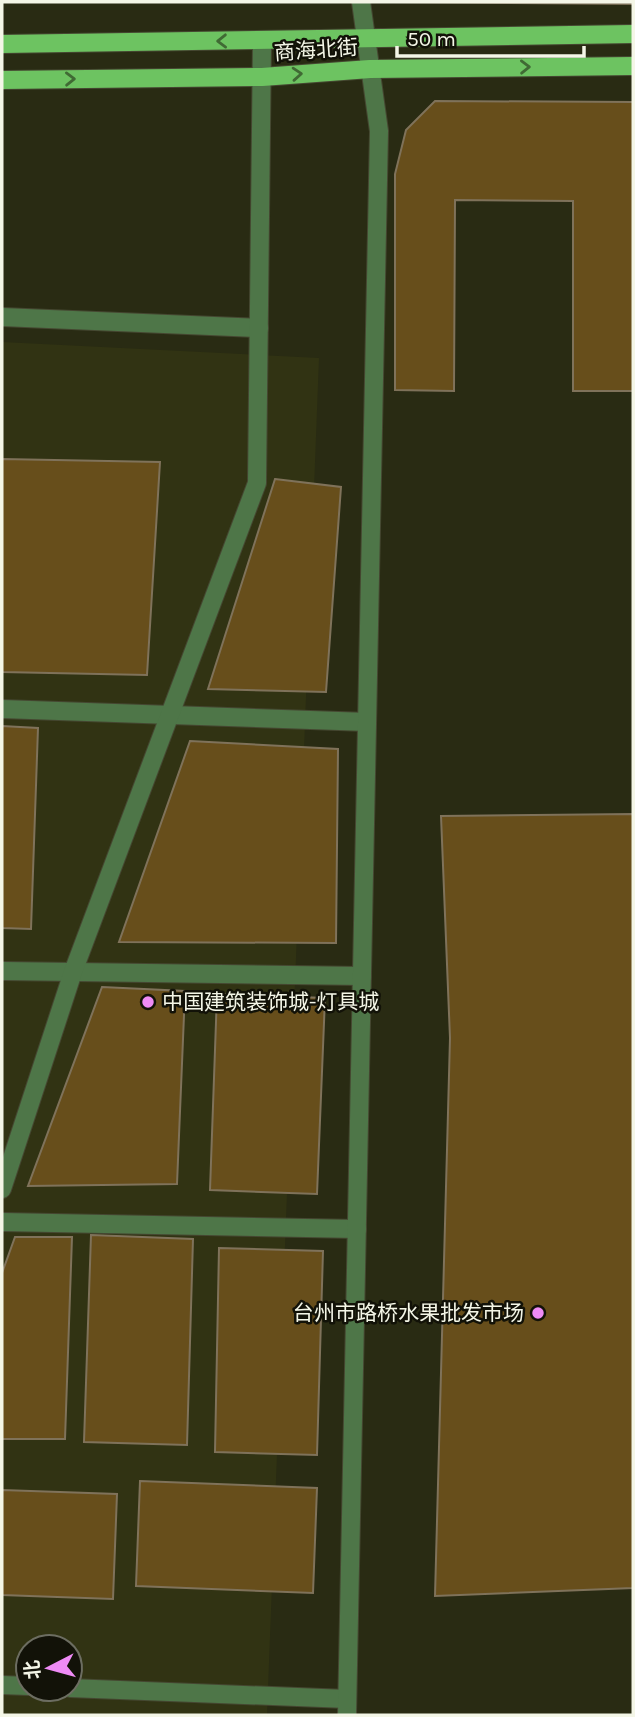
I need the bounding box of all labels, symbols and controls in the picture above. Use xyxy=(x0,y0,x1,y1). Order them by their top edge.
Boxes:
scale bar xyxy=(397,14,584,58)
text: 50 m xyxy=(407,27,456,51)
one-way arrow xyxy=(216,33,227,48)
street label: 商海北街 xyxy=(273,35,359,65)
one-way arrow xyxy=(519,60,530,75)
one-way arrow xyxy=(292,67,303,82)
one-way arrow xyxy=(65,71,76,87)
place label: 中国建筑装饰城-灯具城 xyxy=(162,990,379,1014)
marker: 中国建筑装饰城-灯具城 xyxy=(140,994,156,1010)
place label: 台州市路桥水果批发市场 xyxy=(293,1301,524,1325)
marker: 台州市路桥水果批发市场 xyxy=(530,1305,546,1321)
north arrow xyxy=(14,1633,84,1703)
text: 北 xyxy=(21,1659,45,1680)

